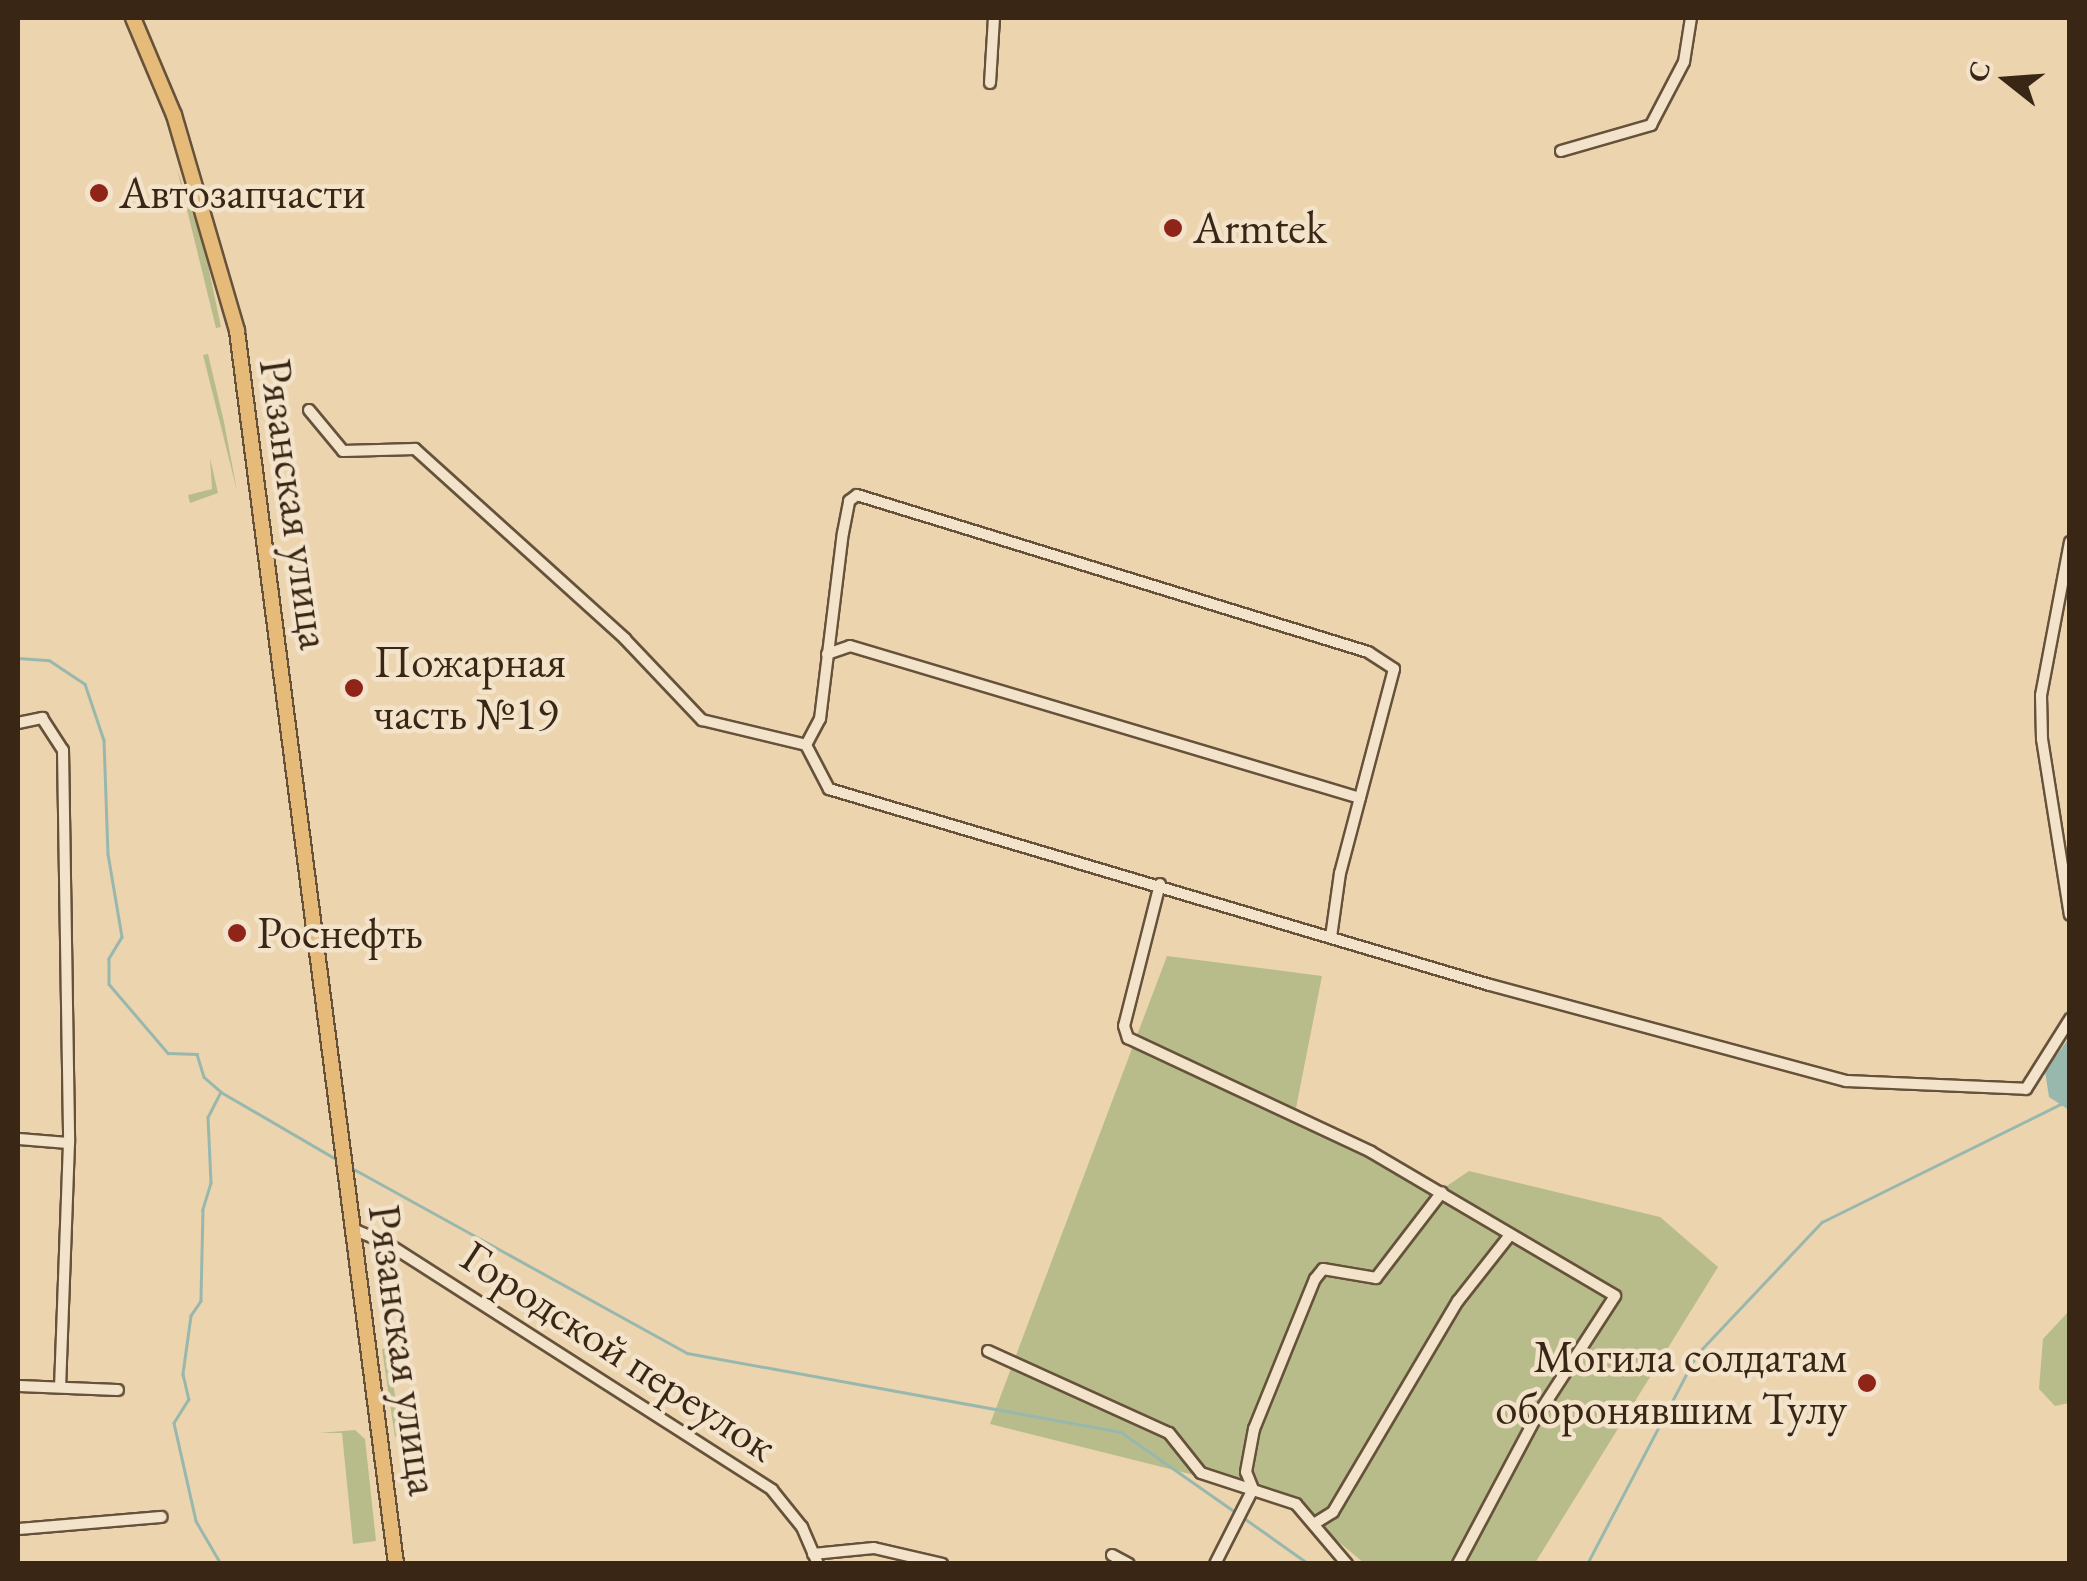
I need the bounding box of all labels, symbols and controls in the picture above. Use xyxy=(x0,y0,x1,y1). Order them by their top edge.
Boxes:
north arrow xyxy=(1957,30,2057,130)
text: С xyxy=(1958,56,1998,86)
place label: Автозапчасти xyxy=(119,166,366,220)
marker: Автозапчасти xyxy=(88,182,110,204)
place label: Armtek xyxy=(1193,201,1327,255)
marker: Armtek xyxy=(1162,217,1184,239)
street label: Рязанская улица xyxy=(248,355,342,653)
place label: Пожарная часть №19 xyxy=(374,635,566,741)
marker: Пожарная часть №19 xyxy=(343,677,365,699)
place label: Роснефть xyxy=(257,906,423,960)
marker: Роснефть xyxy=(226,922,248,944)
street label: Рязанская улица xyxy=(357,1201,451,1499)
street label: Городской переулок xyxy=(451,1229,787,1473)
place label: Могила солдатам оборонявшим Тулу xyxy=(1495,1330,1847,1436)
marker: Могила солдатам оборонявшим Тулу xyxy=(1856,1372,1878,1394)

